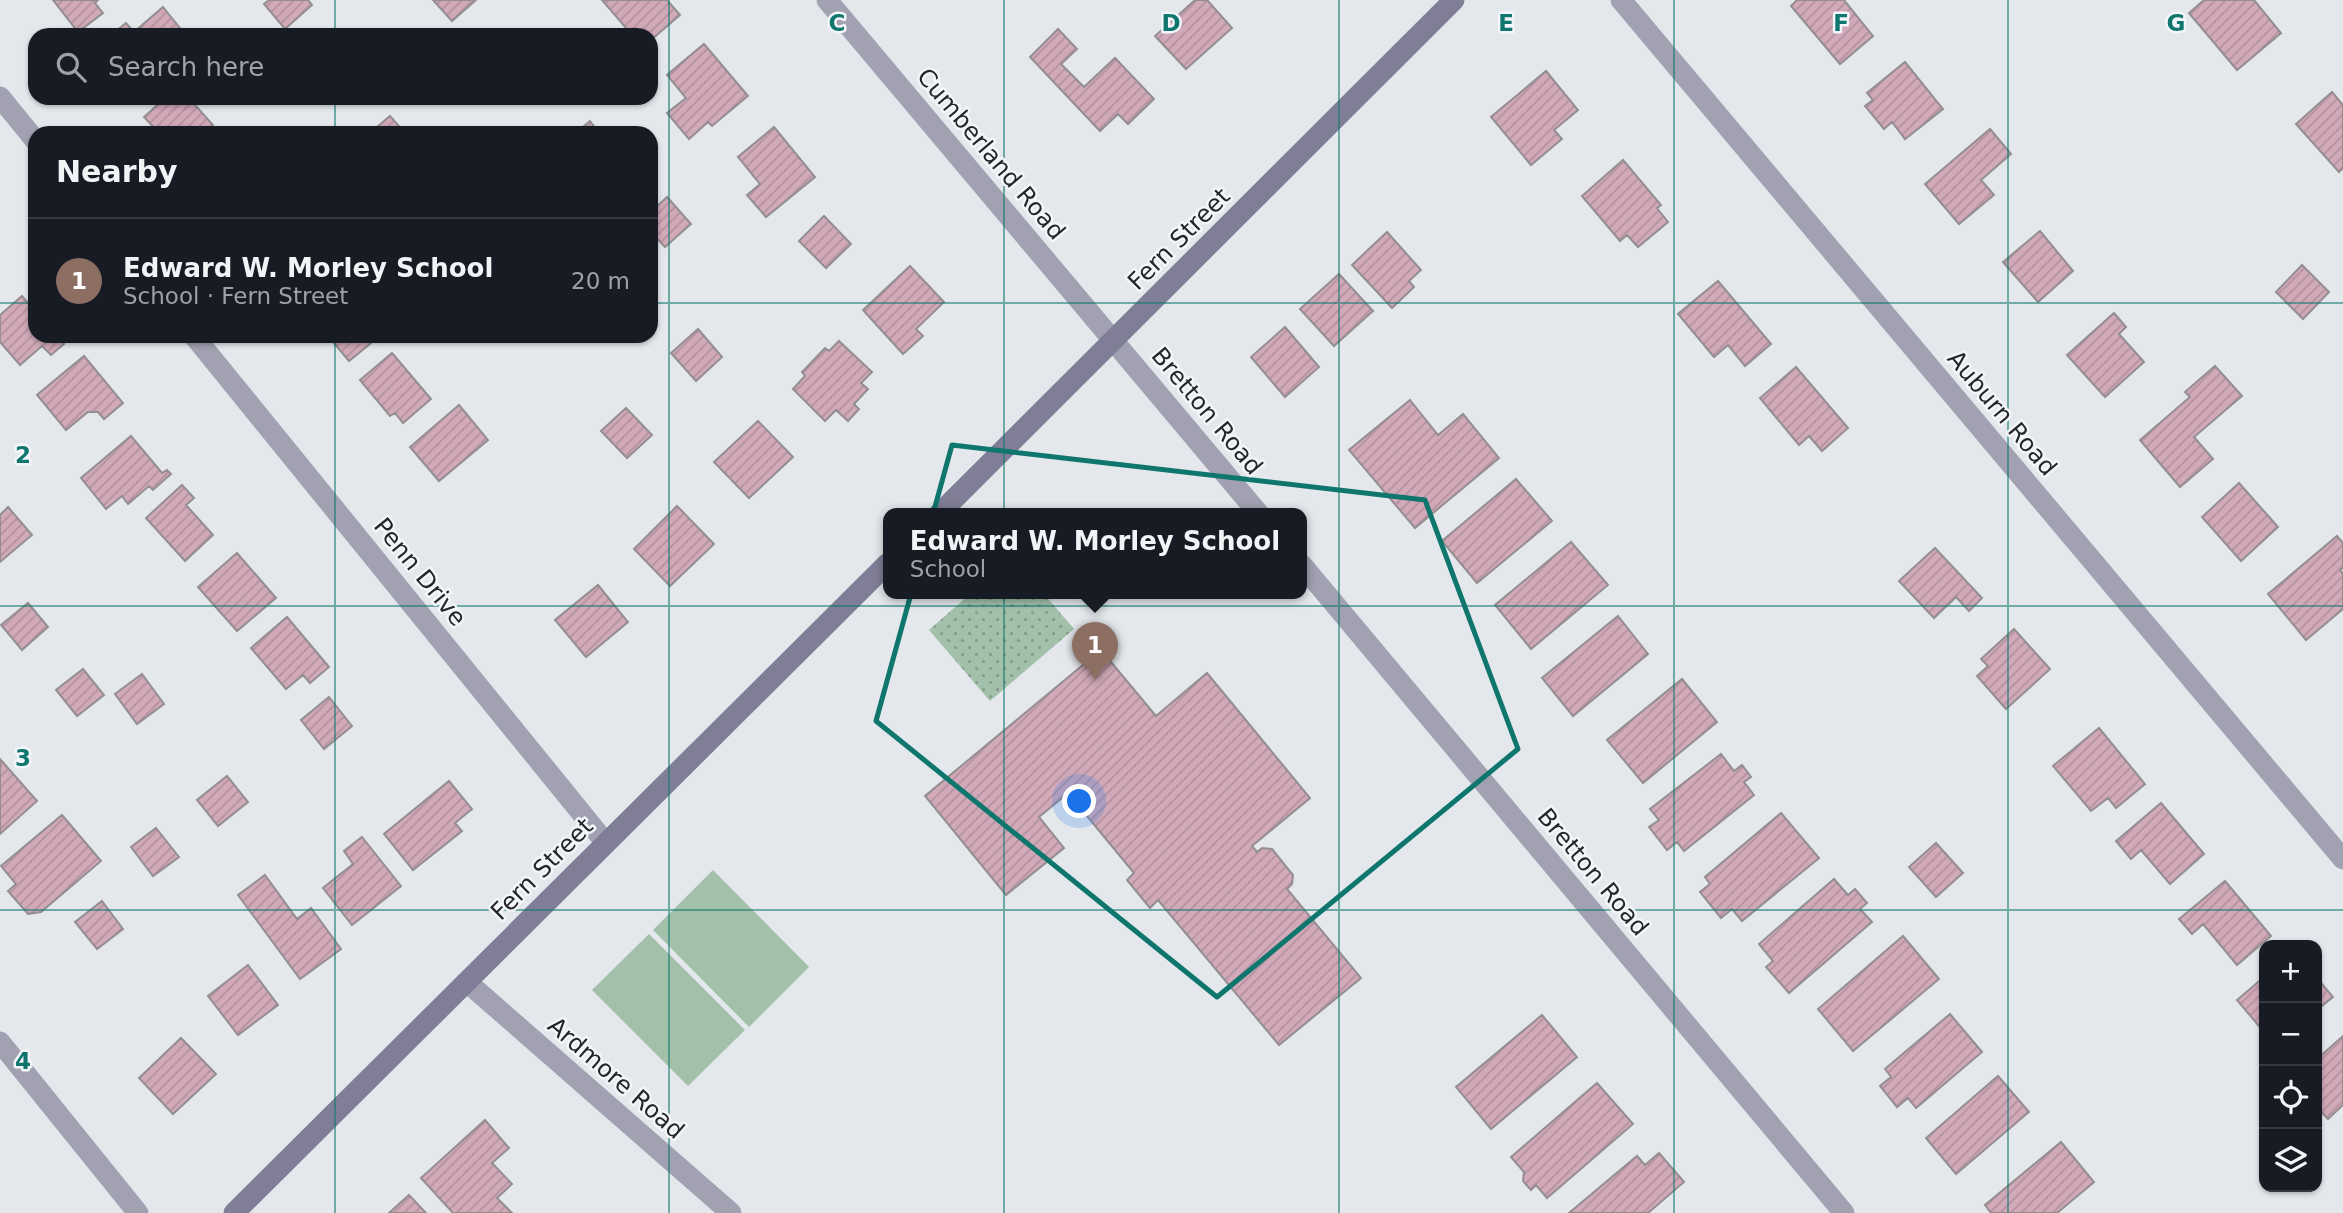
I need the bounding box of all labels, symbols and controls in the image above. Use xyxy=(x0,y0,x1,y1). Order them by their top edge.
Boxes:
text: C xyxy=(829,10,845,36)
text: D xyxy=(1161,10,1181,36)
text: E xyxy=(1498,10,1514,36)
text: F xyxy=(1833,10,1849,36)
text: G xyxy=(2167,10,2185,36)
search box xyxy=(28,28,658,105)
icon: search xyxy=(52,48,90,86)
text: Search here xyxy=(108,52,264,82)
street label: Cumberland Road xyxy=(911,63,1071,245)
text: Nearby xyxy=(56,154,178,189)
street label: Fern Street xyxy=(1122,182,1236,296)
text: Edward W. Morley School xyxy=(123,253,493,283)
text: 1 xyxy=(71,268,87,294)
text: 20 m xyxy=(571,268,630,294)
text: School · Fern Street xyxy=(123,283,348,309)
street label: Bretton Road xyxy=(1146,342,1268,480)
street label: Auburn Road xyxy=(1942,345,2062,481)
text: 2 xyxy=(15,442,31,468)
popup xyxy=(883,508,1307,599)
street label: Penn Drive xyxy=(368,513,472,631)
text: Edward W. Morley School xyxy=(910,526,1280,556)
text: School xyxy=(910,556,986,582)
pin: 1 xyxy=(1072,622,1118,680)
text: 3 xyxy=(15,745,31,771)
your location xyxy=(1062,784,1096,818)
street label: Bretton Road xyxy=(1532,803,1654,941)
street label: Fern Street xyxy=(485,812,599,926)
map controls xyxy=(2259,940,2322,1192)
button: + xyxy=(2259,940,2322,1003)
button: − xyxy=(2259,1003,2322,1066)
street label: Ardmore Road xyxy=(542,1011,690,1145)
text: 4 xyxy=(15,1048,31,1074)
button: locate xyxy=(2259,1066,2322,1129)
button: layers xyxy=(2259,1129,2322,1192)

